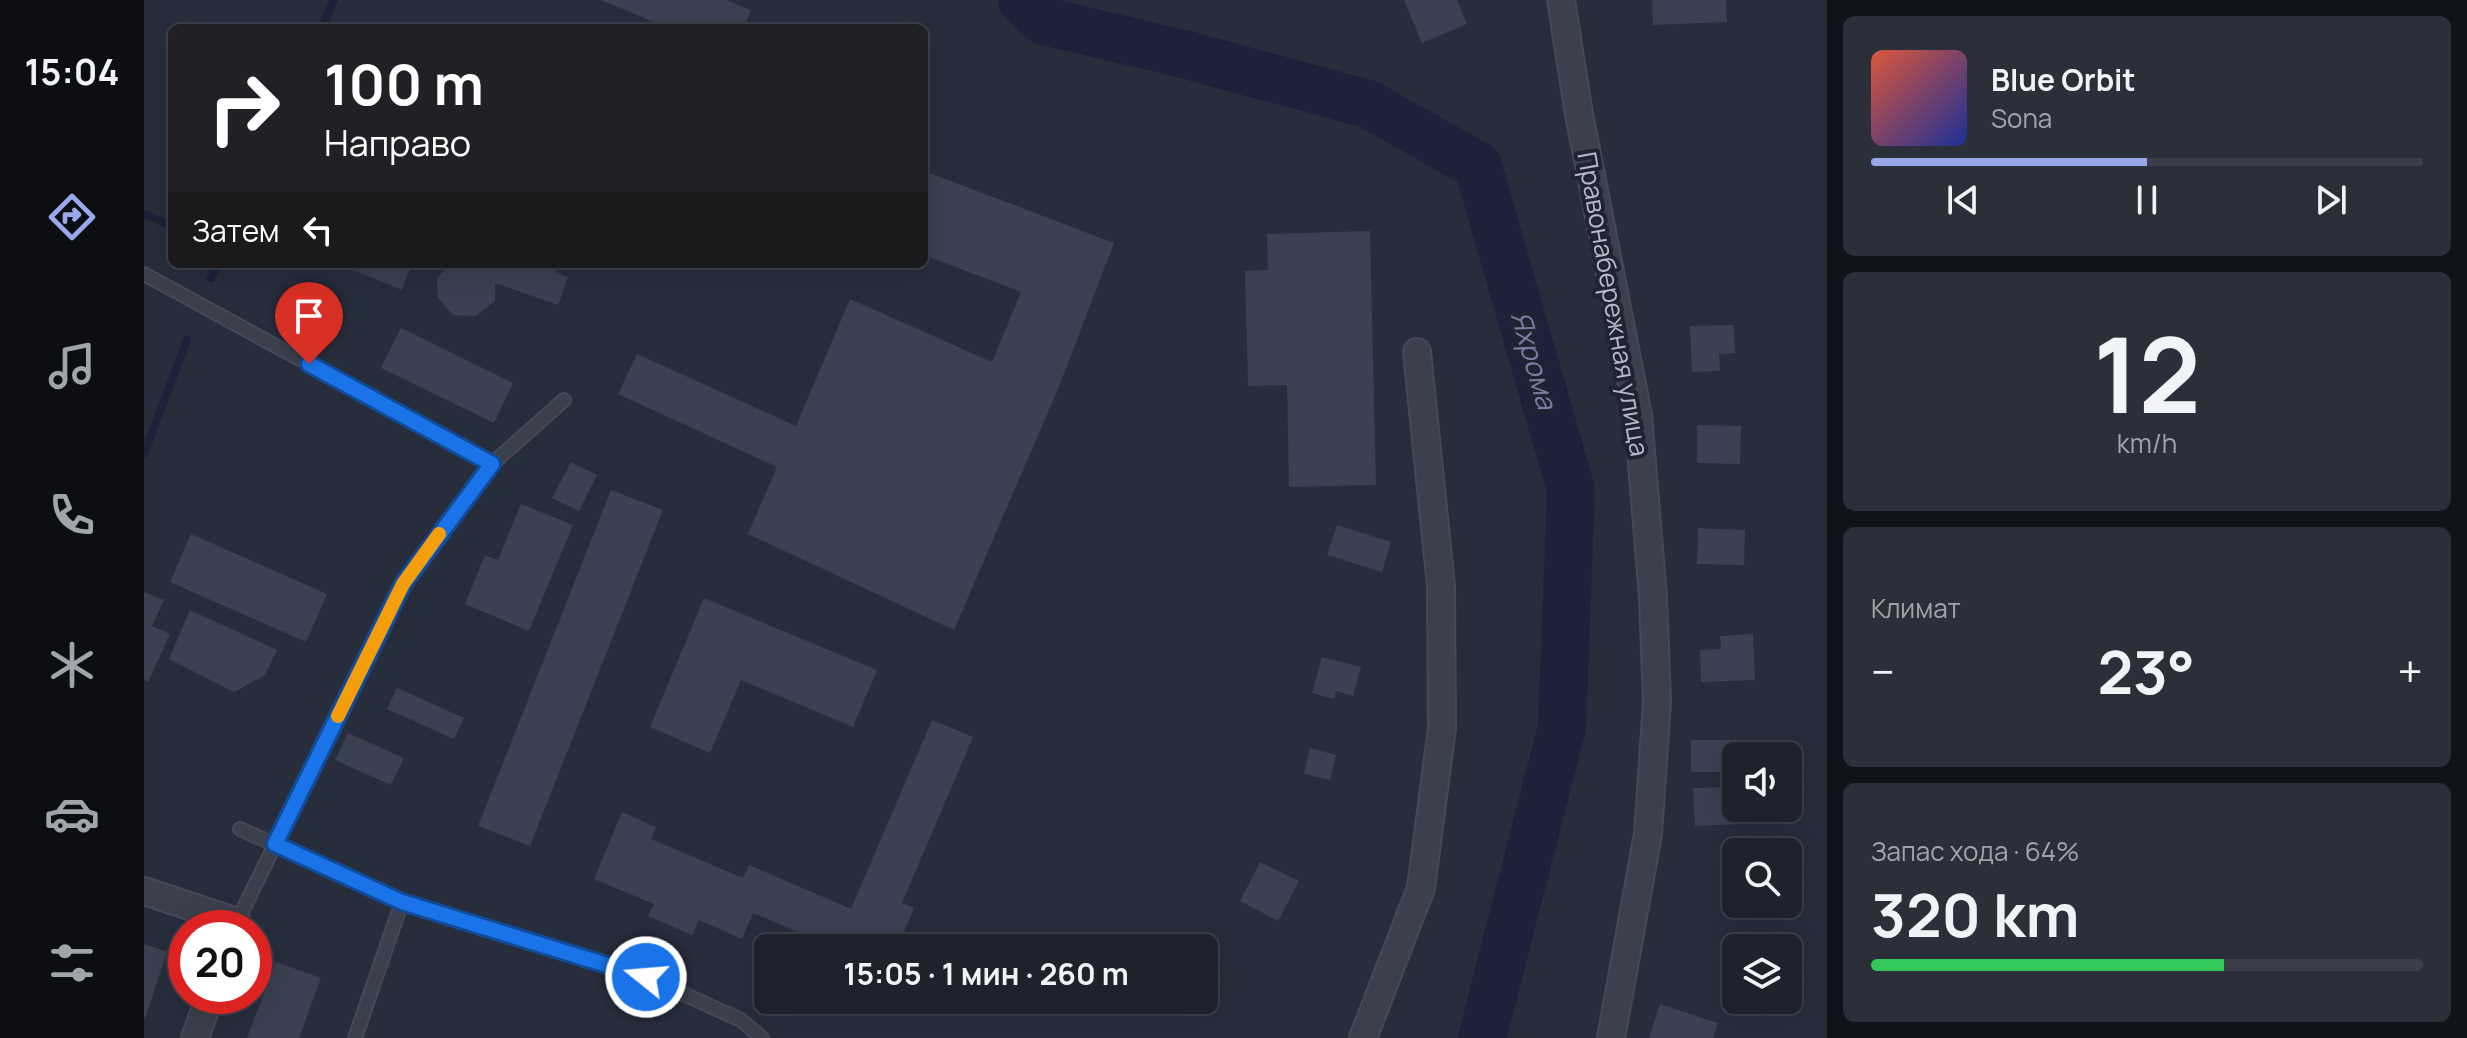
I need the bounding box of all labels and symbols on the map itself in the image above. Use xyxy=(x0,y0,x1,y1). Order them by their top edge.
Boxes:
street label: Правонабережная улица xyxy=(1569,149,1658,459)
pin xyxy=(275,282,343,364)
water label: Яхрома xyxy=(1503,306,1567,415)
speed limit sign: 20 xyxy=(168,910,272,1014)
position arrow xyxy=(604,935,688,1019)

